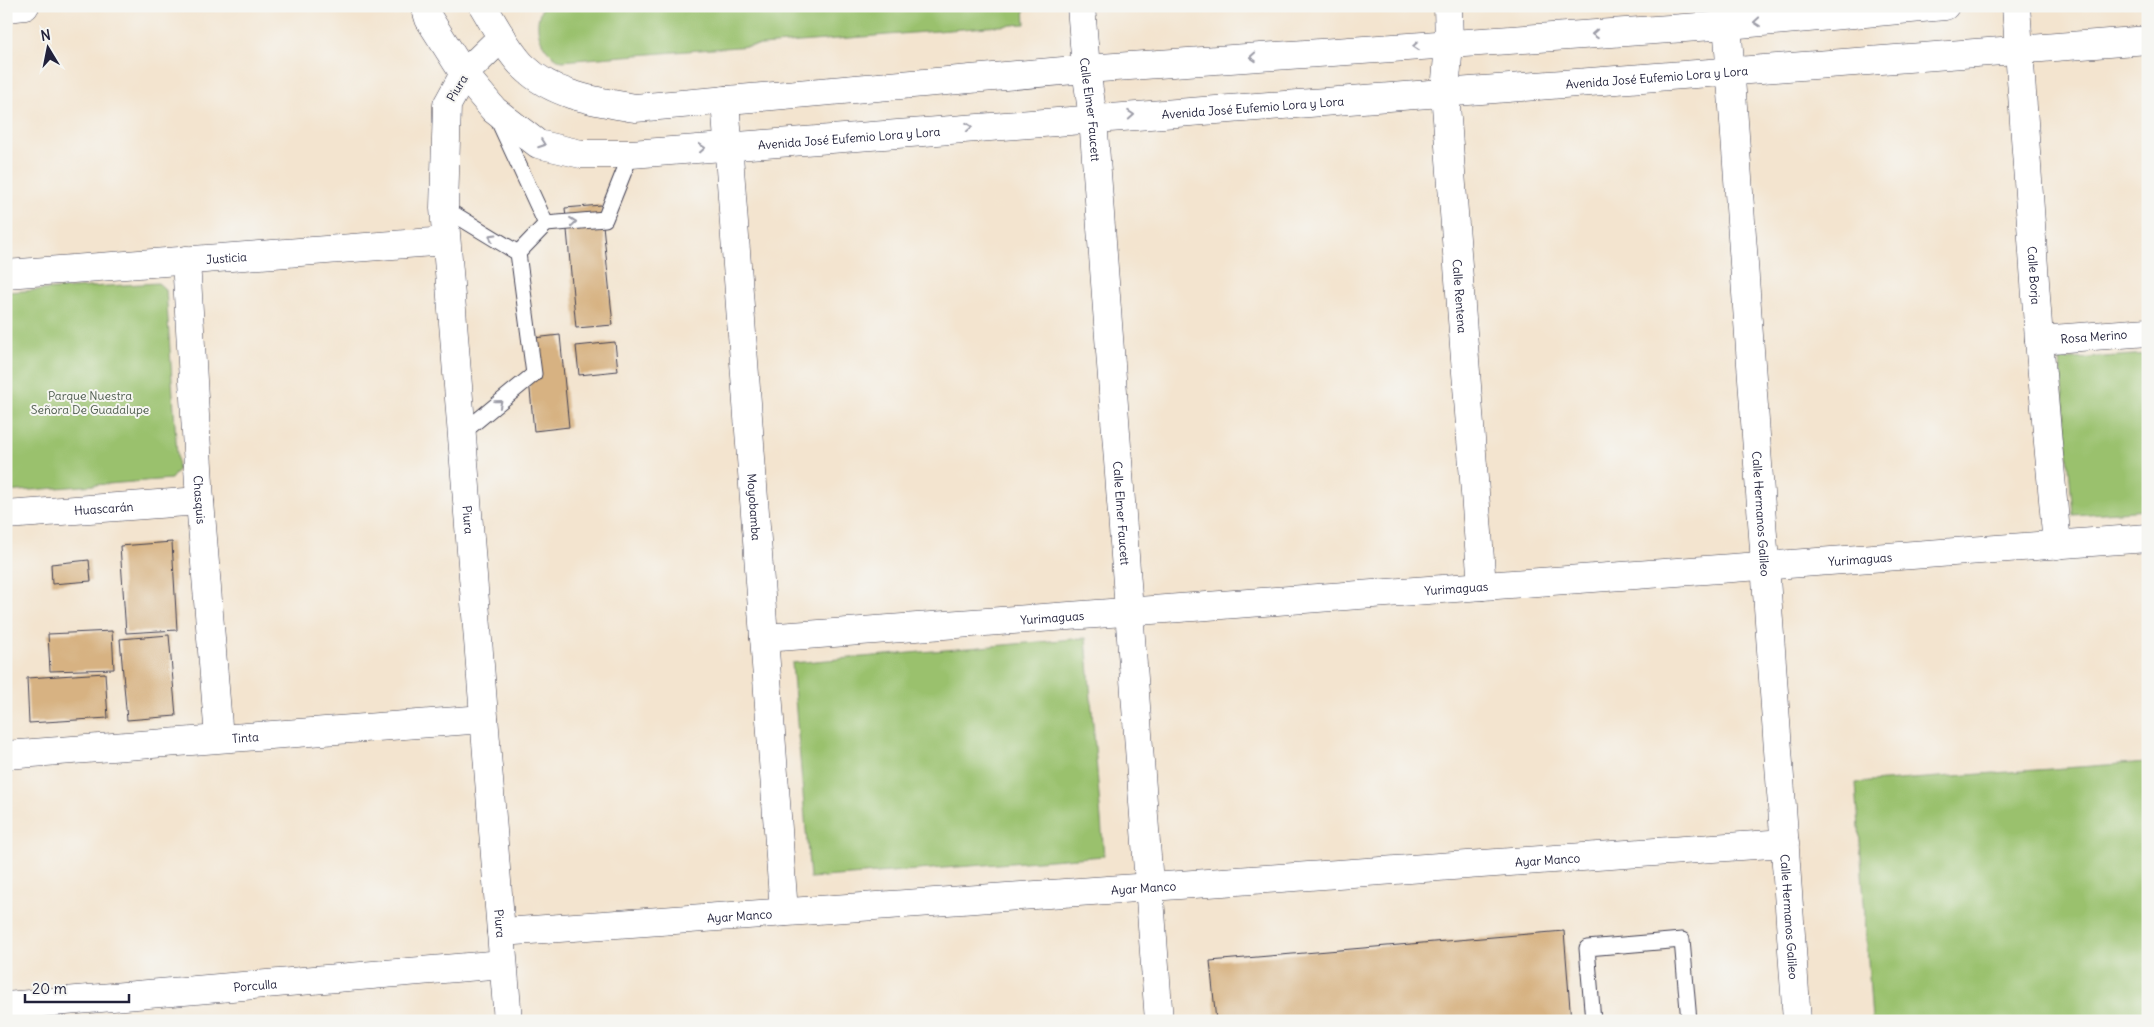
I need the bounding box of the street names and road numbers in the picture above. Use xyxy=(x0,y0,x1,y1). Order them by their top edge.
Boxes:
street label: Calle Elmer Faucett xyxy=(1078,57,1104,162)
street label: Avenida José Eufemio Lora y Lora xyxy=(1565,63,1749,91)
street label: Piura xyxy=(443,72,471,104)
street label: Avenida José Eufemio Lora y Lora xyxy=(1161,93,1345,122)
street label: Avenida José Eufemio Lora y Lora xyxy=(757,123,941,152)
street label: Calle Borja xyxy=(2025,246,2044,305)
street label: Justicia xyxy=(205,248,248,266)
street label: Calle Rentena xyxy=(1450,259,1471,334)
street label: Rosa Merino xyxy=(2060,326,2128,346)
street label: Calle Hermanos Galileo xyxy=(1750,451,1773,577)
street label: Calle Elmer Faucett xyxy=(1111,461,1133,566)
street label: Moyobamba xyxy=(745,473,765,541)
street label: Chasquis xyxy=(191,475,209,525)
street label: Huascarán xyxy=(74,498,134,518)
street label: Piura xyxy=(460,505,477,535)
street label: Yurimaguas xyxy=(1828,549,1893,569)
street label: Yurimaguas xyxy=(1424,578,1489,598)
street label: Yurimaguas xyxy=(1020,607,1085,627)
street label: Tinta xyxy=(231,728,259,745)
street label: Ayar Manco xyxy=(1514,850,1581,869)
street label: Calle Hermanos Galileo xyxy=(1778,854,1802,980)
street label: Ayar Manco xyxy=(1110,878,1177,897)
street label: Ayar Manco xyxy=(706,906,773,925)
street label: Piura xyxy=(492,909,509,938)
street label: Porculla xyxy=(233,976,278,994)

